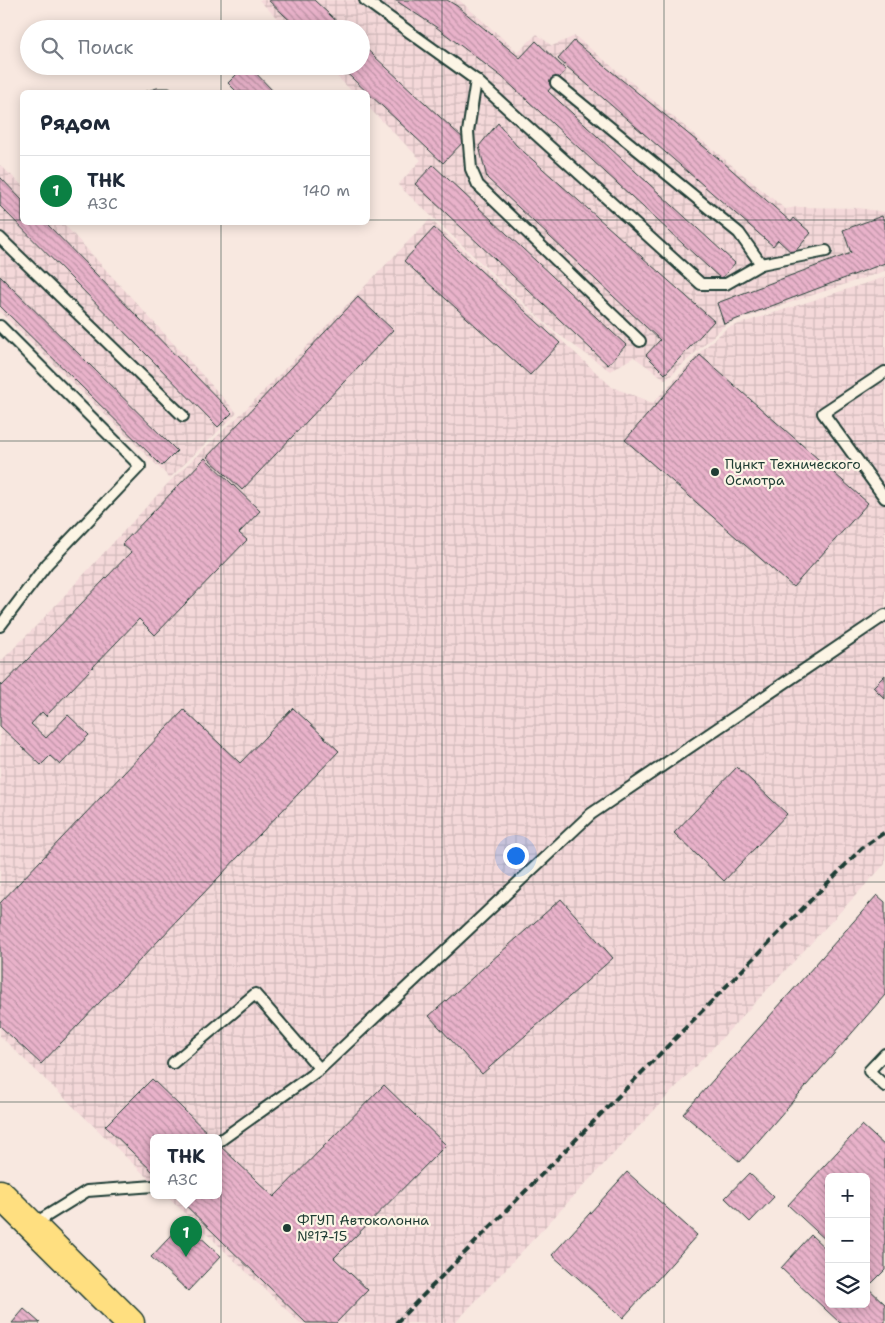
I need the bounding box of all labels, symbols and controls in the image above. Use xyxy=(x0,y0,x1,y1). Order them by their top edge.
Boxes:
search box xyxy=(20,20,370,75)
icon: search xyxy=(38,34,66,62)
text: Поиск xyxy=(78,35,133,60)
text: Рядом xyxy=(40,109,110,137)
text: ТНК xyxy=(87,168,125,193)
text: 1 xyxy=(52,180,60,201)
text: 140 m xyxy=(303,180,350,201)
text: АЗС xyxy=(87,193,118,214)
place label: Пункт Технического Осмотра xyxy=(725,455,861,489)
marker: Пункт Технического Осмотра xyxy=(709,466,721,478)
your location xyxy=(503,843,529,869)
popup xyxy=(150,1134,222,1199)
text: ТНК xyxy=(167,1144,205,1169)
text: АЗС xyxy=(167,1169,198,1190)
map controls xyxy=(825,1173,870,1308)
button: + xyxy=(825,1173,870,1218)
place label: ФГУП Автоколонна №17-15 xyxy=(297,1211,429,1245)
pin: 1 xyxy=(170,1216,202,1257)
button: − xyxy=(825,1218,870,1263)
marker: ФГУП Автоколонна №17-15 xyxy=(281,1222,293,1234)
button: layers xyxy=(825,1263,870,1308)

